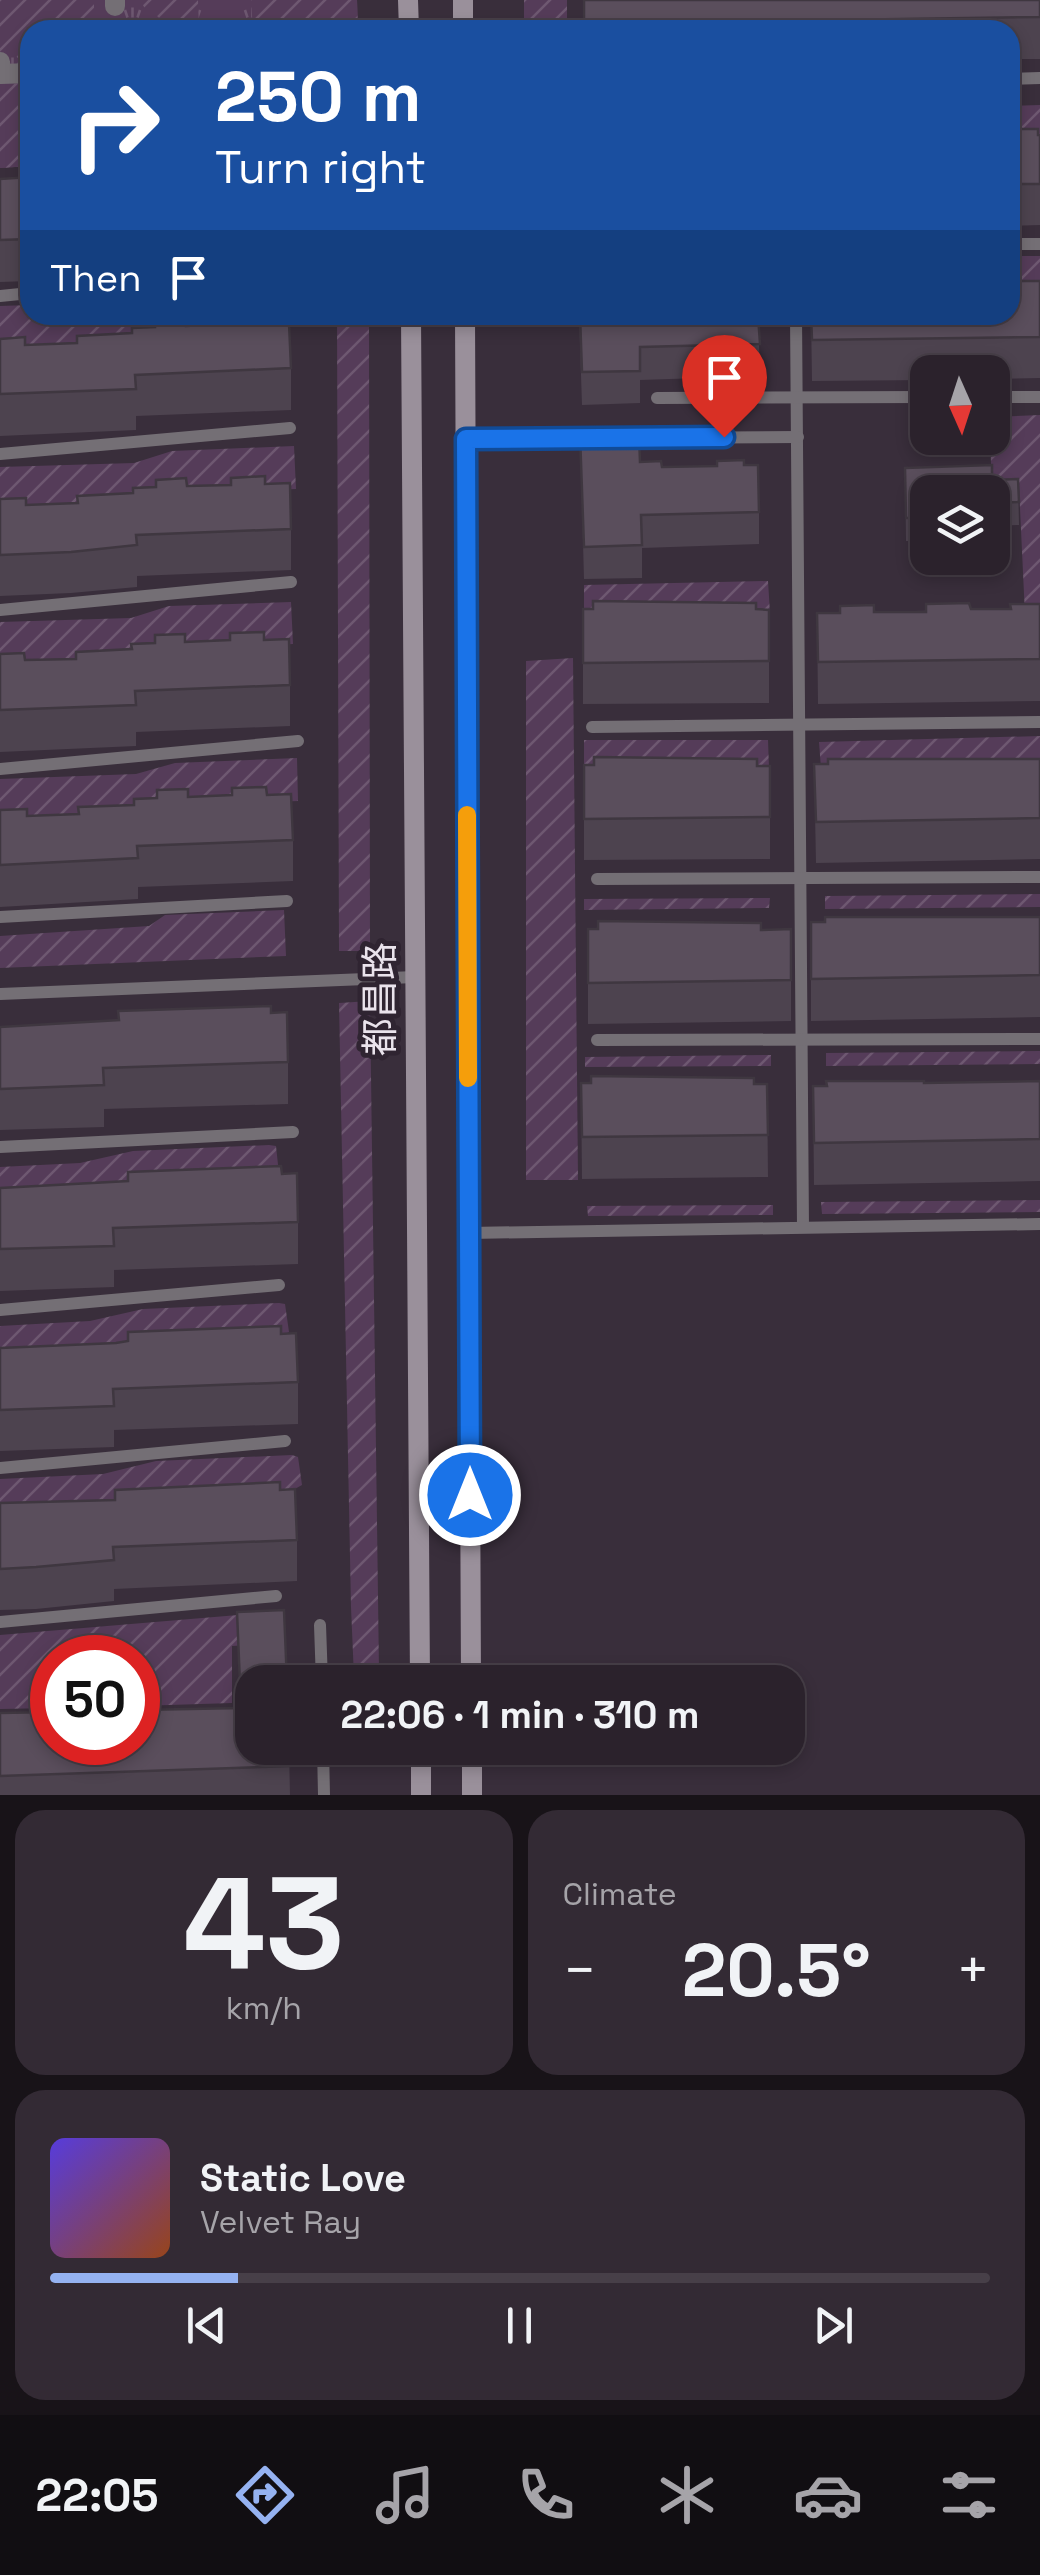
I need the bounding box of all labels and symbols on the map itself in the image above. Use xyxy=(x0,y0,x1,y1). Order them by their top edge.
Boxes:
pin xyxy=(682,335,767,438)
north arrow xyxy=(910,355,1010,455)
street label: 都昌路 xyxy=(356,942,404,1056)
position arrow xyxy=(418,1443,522,1547)
speed limit sign: 50 xyxy=(30,1635,160,1765)

